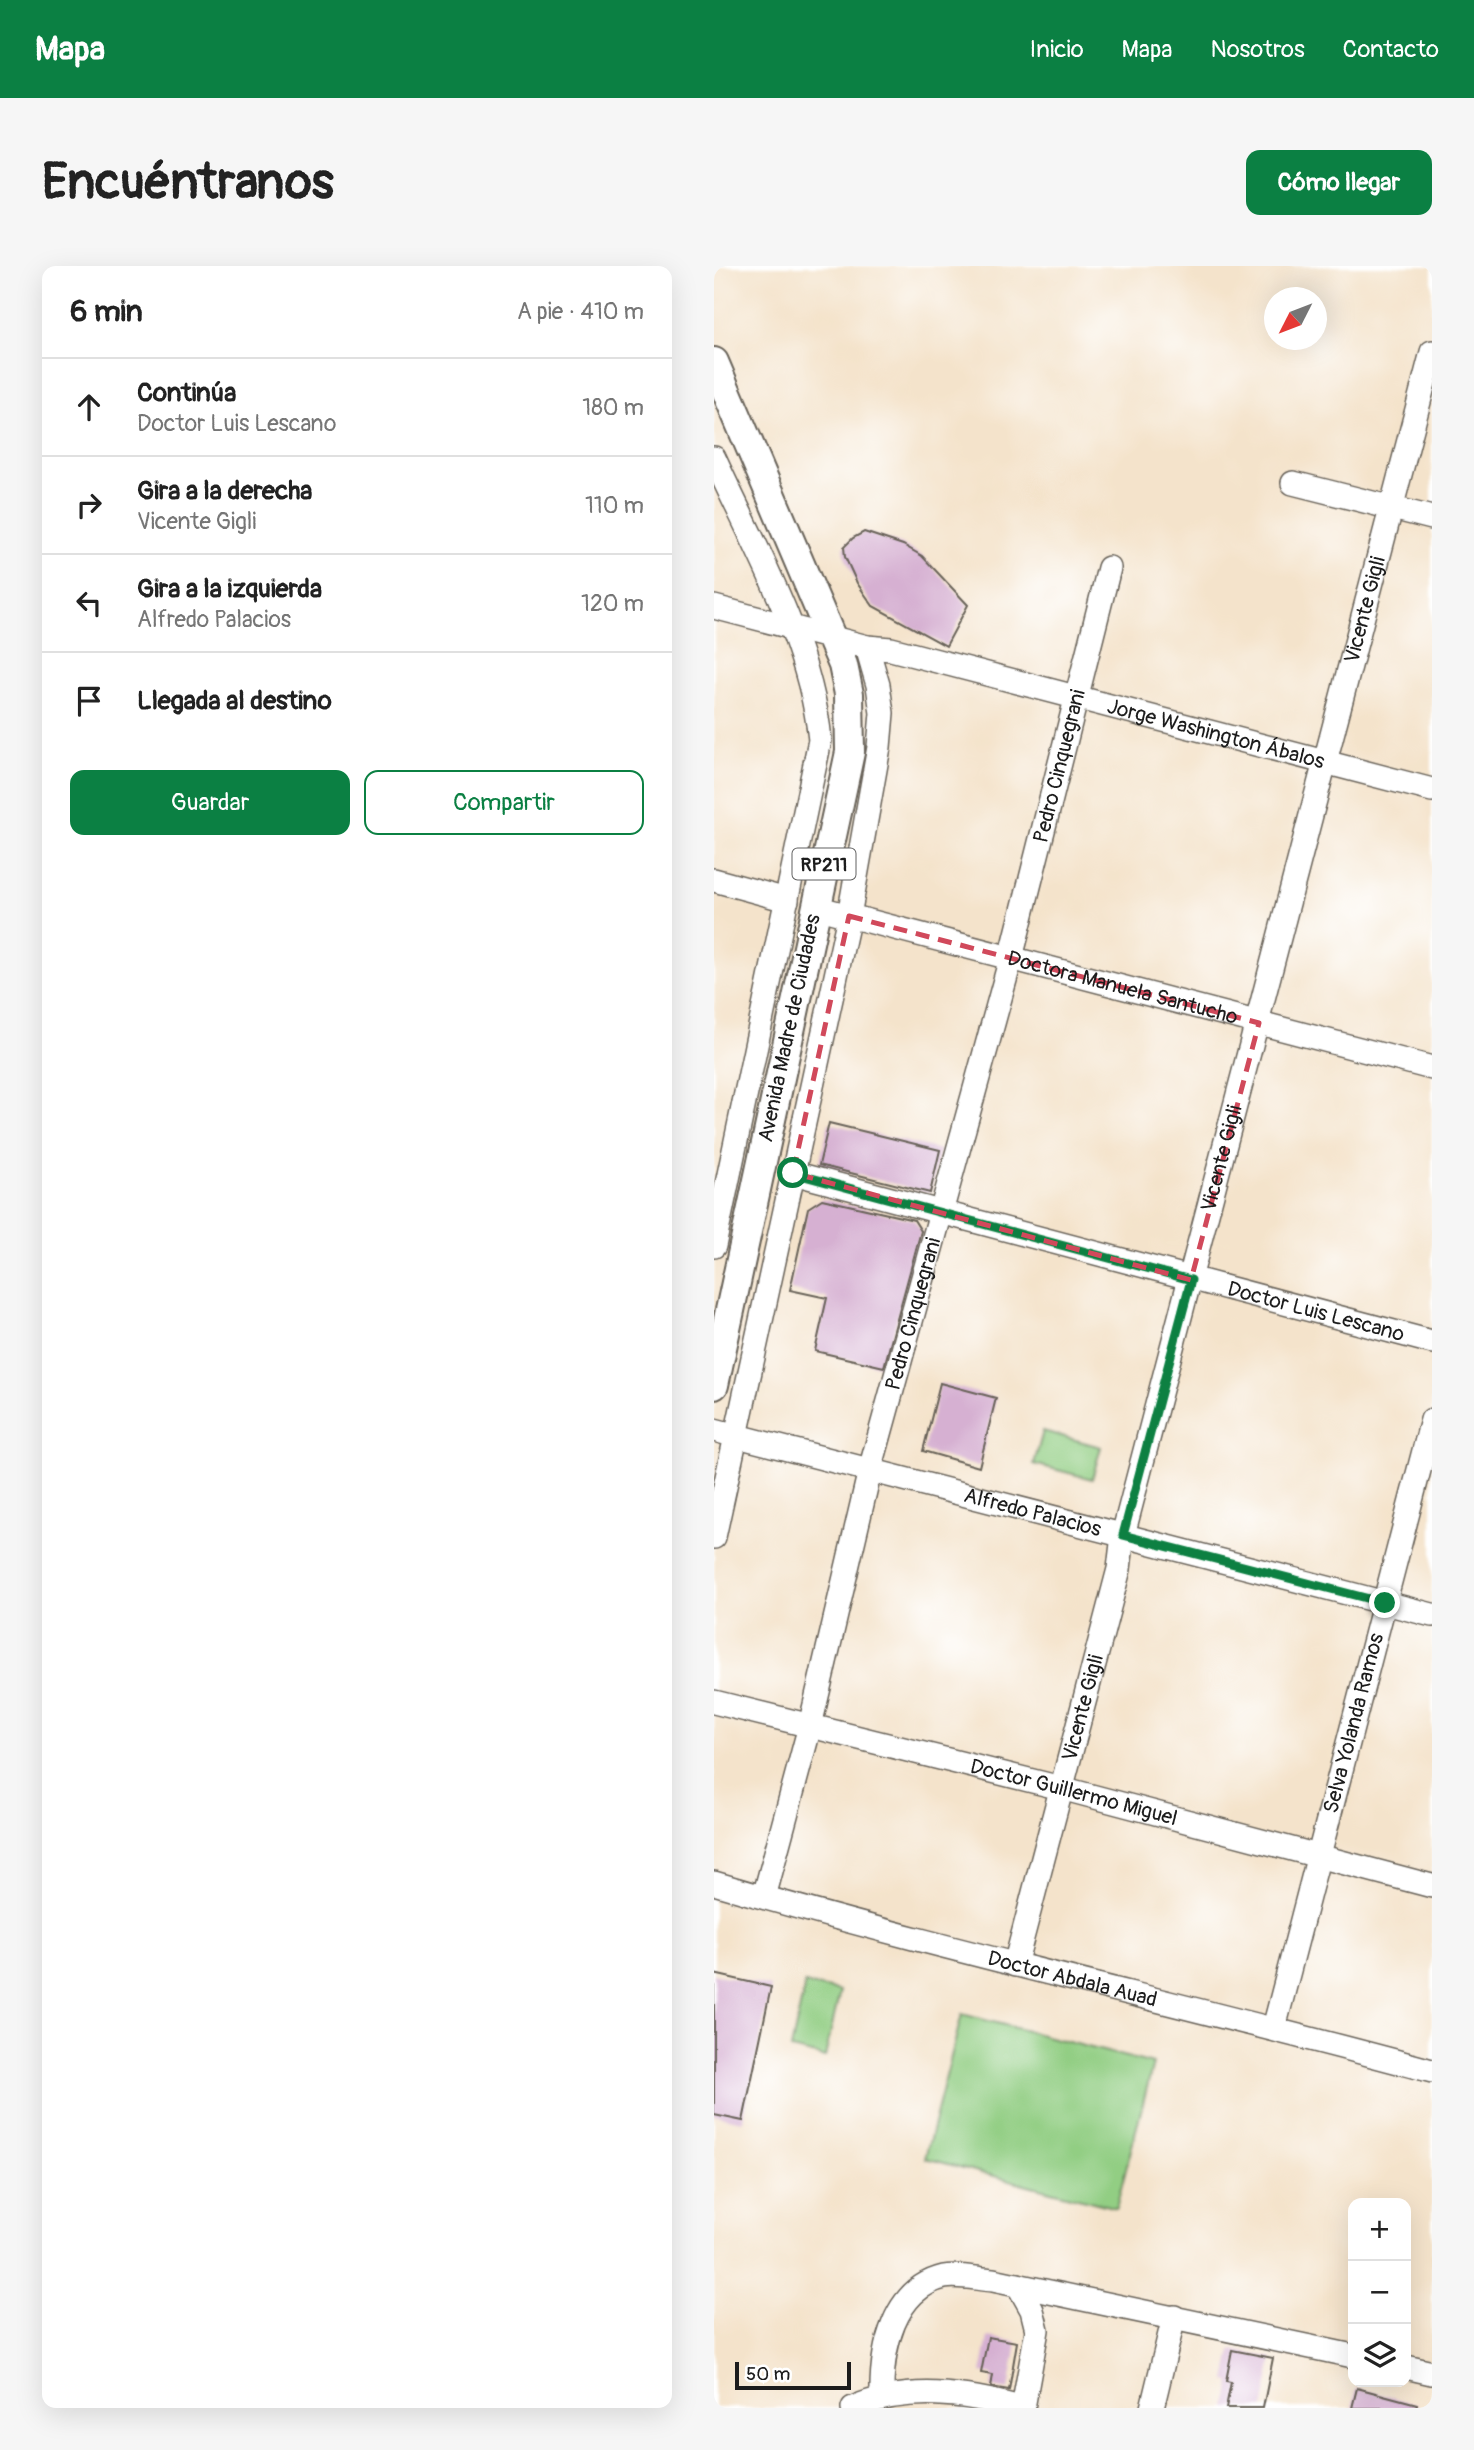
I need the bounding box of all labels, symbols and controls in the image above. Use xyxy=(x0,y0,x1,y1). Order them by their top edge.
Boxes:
text: Mapa xyxy=(35,29,105,70)
text: Inicio xyxy=(1030,35,1084,64)
text: Mapa xyxy=(1122,35,1173,64)
text: Nosotros xyxy=(1211,35,1305,64)
text: Contacto xyxy=(1343,35,1439,64)
button: Cómo llegar xyxy=(1246,150,1432,215)
text: Encuéntranos xyxy=(42,152,334,213)
north arrow xyxy=(1264,287,1327,350)
text: 6 min xyxy=(70,293,143,330)
text: A pie · 410 m xyxy=(517,297,644,326)
text: Continúa xyxy=(137,377,236,409)
icon: ahead xyxy=(70,388,108,426)
text: 180 m xyxy=(582,393,644,422)
text: Doctor Luis Lescano xyxy=(137,409,336,438)
text: Gira a la derecha xyxy=(137,475,312,507)
icon: right xyxy=(70,486,108,524)
text: 110 m xyxy=(585,491,644,520)
text: Vicente Gigli xyxy=(137,507,256,536)
street label: Vicente Gigli xyxy=(1338,553,1392,666)
text: Gira a la izquierda xyxy=(137,573,322,605)
icon: left xyxy=(70,584,108,622)
text: 120 m xyxy=(581,589,644,618)
text: Alfredo Palacios xyxy=(137,605,291,634)
icon: arrive xyxy=(70,682,108,720)
text: Llegada al destino xyxy=(137,685,332,717)
street label: Pedro Cinquegrani xyxy=(1027,686,1092,846)
street label: Jorge Washington Ábalos xyxy=(1104,693,1328,776)
button: Guardar xyxy=(70,770,350,835)
button: Compartir xyxy=(364,770,644,835)
road number: RP211 xyxy=(792,848,856,880)
street label: Avenida Madre de Ciudades xyxy=(752,911,827,1144)
street label: Doctora Manuela Santucho xyxy=(1004,945,1241,1031)
street label: Vicente Gigli xyxy=(1195,1102,1249,1215)
route start xyxy=(777,1157,808,1188)
street label: Pedro Cinquegrani xyxy=(880,1234,947,1393)
street label: Doctor Luis Lescano xyxy=(1224,1275,1407,1348)
street label: Alfredo Palacios xyxy=(961,1482,1105,1543)
route end xyxy=(1369,1587,1400,1618)
street label: Selva Yolanda Ramos xyxy=(1317,1630,1390,1816)
street label: Vicente Gigli xyxy=(1056,1651,1110,1764)
street label: Doctor Guillermo Miguel xyxy=(967,1753,1180,1832)
street label: Doctor Abdala Auad xyxy=(985,1945,1160,2014)
map controls xyxy=(1348,2198,1411,2387)
button: + xyxy=(1348,2198,1411,2261)
button: − xyxy=(1348,2261,1411,2324)
button: layers xyxy=(1348,2324,1411,2387)
scale bar xyxy=(735,2359,850,2391)
text: 50 m xyxy=(746,2362,790,2386)

